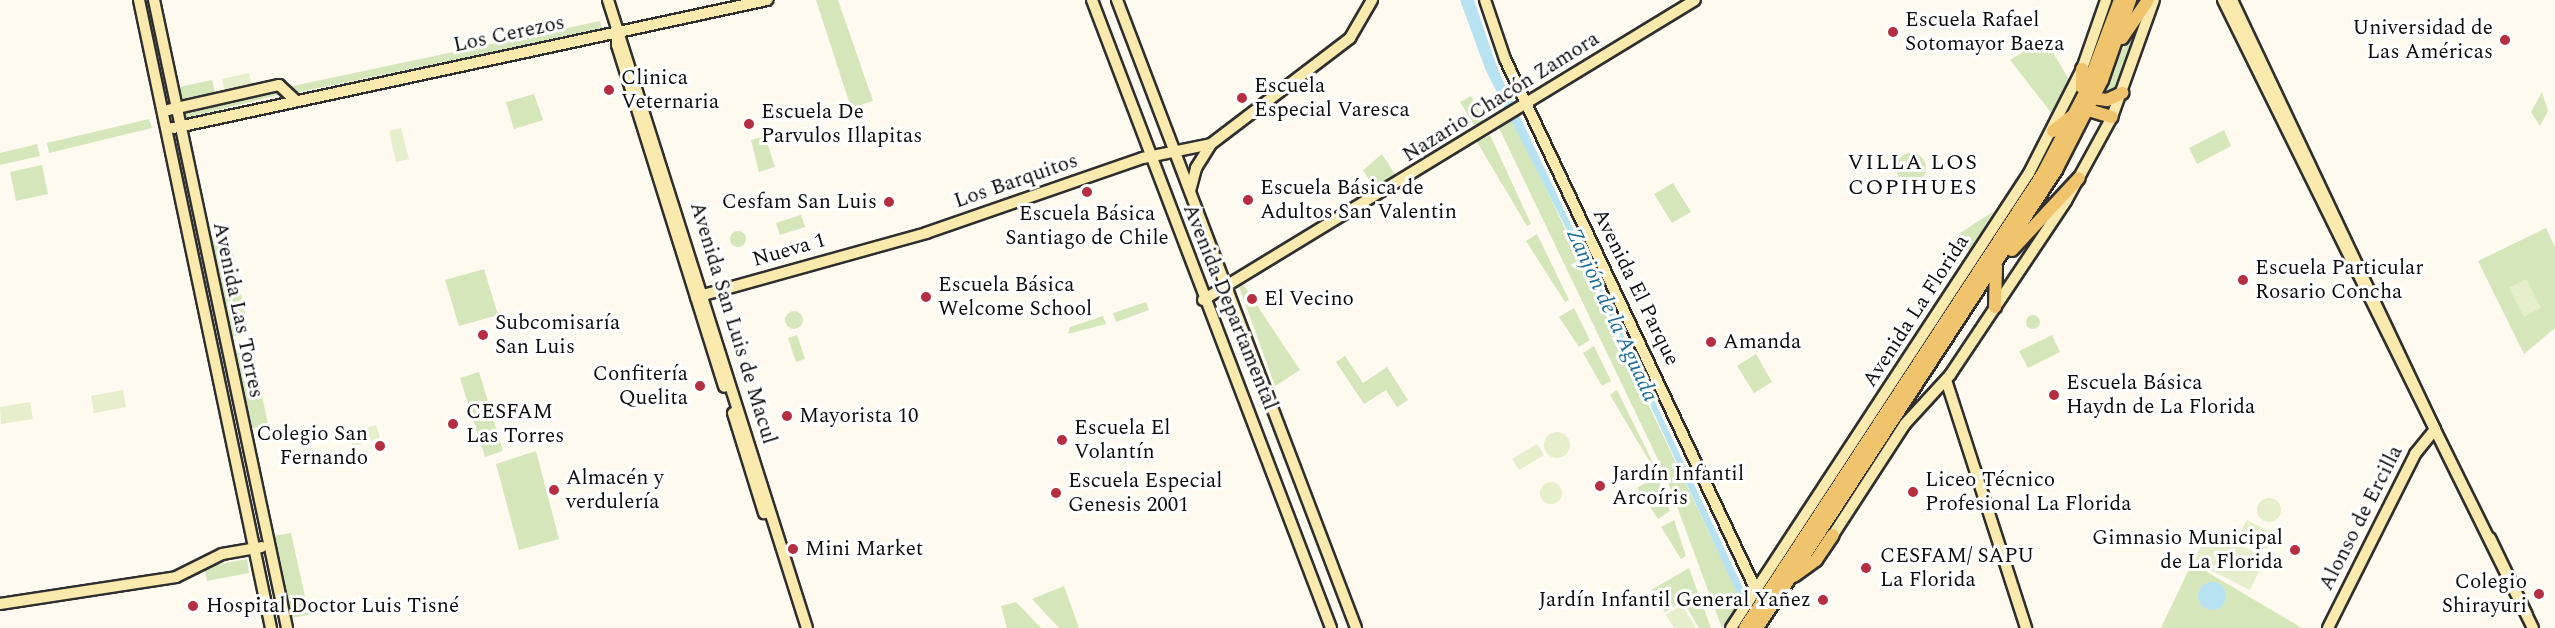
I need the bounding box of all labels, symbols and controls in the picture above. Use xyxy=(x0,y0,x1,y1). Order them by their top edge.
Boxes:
place label: Escuela Rafael Sotomayor Baeza xyxy=(1905,7,2064,57)
street label: Los Cerezos xyxy=(451,10,567,58)
place label: Universidad de Las Américas xyxy=(2353,15,2493,65)
marker: Escuela Rafael Sotomayor Baeza xyxy=(1886,25,1900,39)
street label: Nazario Chacón Zamora xyxy=(1398,26,1604,168)
marker: Universidad de Las Américas xyxy=(2498,33,2512,47)
place label: Clinica Veternaria xyxy=(621,65,719,115)
place label: Escuela Especial Varesca xyxy=(1254,73,1410,123)
marker: Clinica Veternaria xyxy=(602,83,616,97)
marker: Escuela Especial Varesca xyxy=(1235,91,1249,105)
place label: Escuela De Parvulos Illapitas xyxy=(761,99,922,149)
marker: Escuela De Parvulos Illapitas xyxy=(742,117,756,131)
street label: Los Barquitos xyxy=(951,148,1081,214)
district label: VILLA LOS COPIHUES xyxy=(1848,149,1978,200)
place label: Escuela Básica de Adultos San Valentin xyxy=(1260,175,1457,225)
marker: Escuela Básica Santiago de Chile xyxy=(1080,185,1094,199)
place label: Cesfam San Luis xyxy=(722,189,877,215)
marker: Escuela Básica de Adultos San Valentin xyxy=(1241,193,1255,207)
marker: Cesfam San Luis xyxy=(882,195,896,209)
street label: Avenida San Luis de Macul xyxy=(684,199,782,447)
street label: Avenida Departamental xyxy=(1177,200,1283,414)
place label: Escuela Básica Santiago de Chile xyxy=(1005,201,1169,251)
street label: Avenida El Parque xyxy=(1587,204,1685,370)
street label: Avenida Las Torres xyxy=(207,220,269,400)
water label: Zanjón de la Aguada xyxy=(1560,224,1664,406)
street label: Nueva 1 xyxy=(750,228,828,272)
street label: Avenida La Florida xyxy=(1857,230,1975,392)
place label: Escuela Particular Rosario Concha xyxy=(2255,255,2424,305)
place label: Escuela Básica Welcome School xyxy=(938,272,1092,322)
marker: Escuela Particular Rosario Concha xyxy=(2236,273,2250,287)
place label: El Vecino xyxy=(1264,286,1354,312)
marker: Escuela Básica Welcome School xyxy=(919,290,933,304)
marker: El Vecino xyxy=(1245,292,1259,306)
place label: Subcomisaría San Luis xyxy=(495,310,620,360)
marker: Subcomisaría San Luis xyxy=(476,328,490,342)
place label: Amanda xyxy=(1723,329,1801,355)
marker: Amanda xyxy=(1704,335,1718,349)
place label: Confitería Quelita xyxy=(593,361,688,411)
place label: Escuela Básica Haydn de La Florida xyxy=(2066,370,2255,420)
marker: Confitería Quelita xyxy=(693,379,707,393)
marker: Escuela Básica Haydn de La Florida xyxy=(2047,388,2061,402)
place label: CESFAM Las Torres xyxy=(466,399,564,449)
place label: Mayorista 10 xyxy=(799,403,918,429)
marker: Mayorista 10 xyxy=(780,409,794,423)
marker: CESFAM Las Torres xyxy=(444,415,462,433)
place label: Escuela El Volantín xyxy=(1074,415,1170,465)
place label: Colegio San Fernando xyxy=(256,421,368,471)
marker: Escuela El Volantín xyxy=(1055,433,1069,447)
marker: Colegio San Fernando xyxy=(373,439,387,453)
street label: Alonso de Ercilla xyxy=(2314,441,2408,595)
place label: Jardín Infantil Arcoíris xyxy=(1612,461,1744,511)
place label: Almacén y verdulería xyxy=(566,465,664,515)
place label: Liceo Técnico Profesional La Florida xyxy=(1925,467,2132,517)
place label: Escuela Especial Genesis 2001 xyxy=(1068,468,1222,518)
marker: Jardín Infantil Arcoíris xyxy=(1593,479,1607,493)
marker: Almacén y verdulería xyxy=(547,483,561,497)
marker: Liceo Técnico Profesional La Florida xyxy=(1906,485,1920,499)
marker: Escuela Especial Genesis 2001 xyxy=(1049,486,1063,500)
place label: Gimnasio Municipal de La Florida xyxy=(2092,525,2283,575)
place label: Mini Market xyxy=(805,536,923,562)
marker: Mini Market xyxy=(786,542,800,556)
place label: CESFAM/ SAPU La Florida xyxy=(1880,543,2034,593)
marker: Gimnasio Municipal de La Florida xyxy=(2288,543,2302,557)
marker: CESFAM/ SAPU La Florida xyxy=(1857,559,1875,577)
place label: Colegio Shirayuri xyxy=(2442,569,2527,619)
place label: Jardín Infantil General Yañez xyxy=(1538,587,1811,613)
marker: Colegio Shirayuri xyxy=(2532,587,2546,601)
place label: Hospital Doctor Luis Tisné xyxy=(206,593,459,619)
marker: Jardín Infantil General Yañez xyxy=(1816,593,1830,607)
marker: Hospital Doctor Luis Tisné xyxy=(184,597,202,615)

